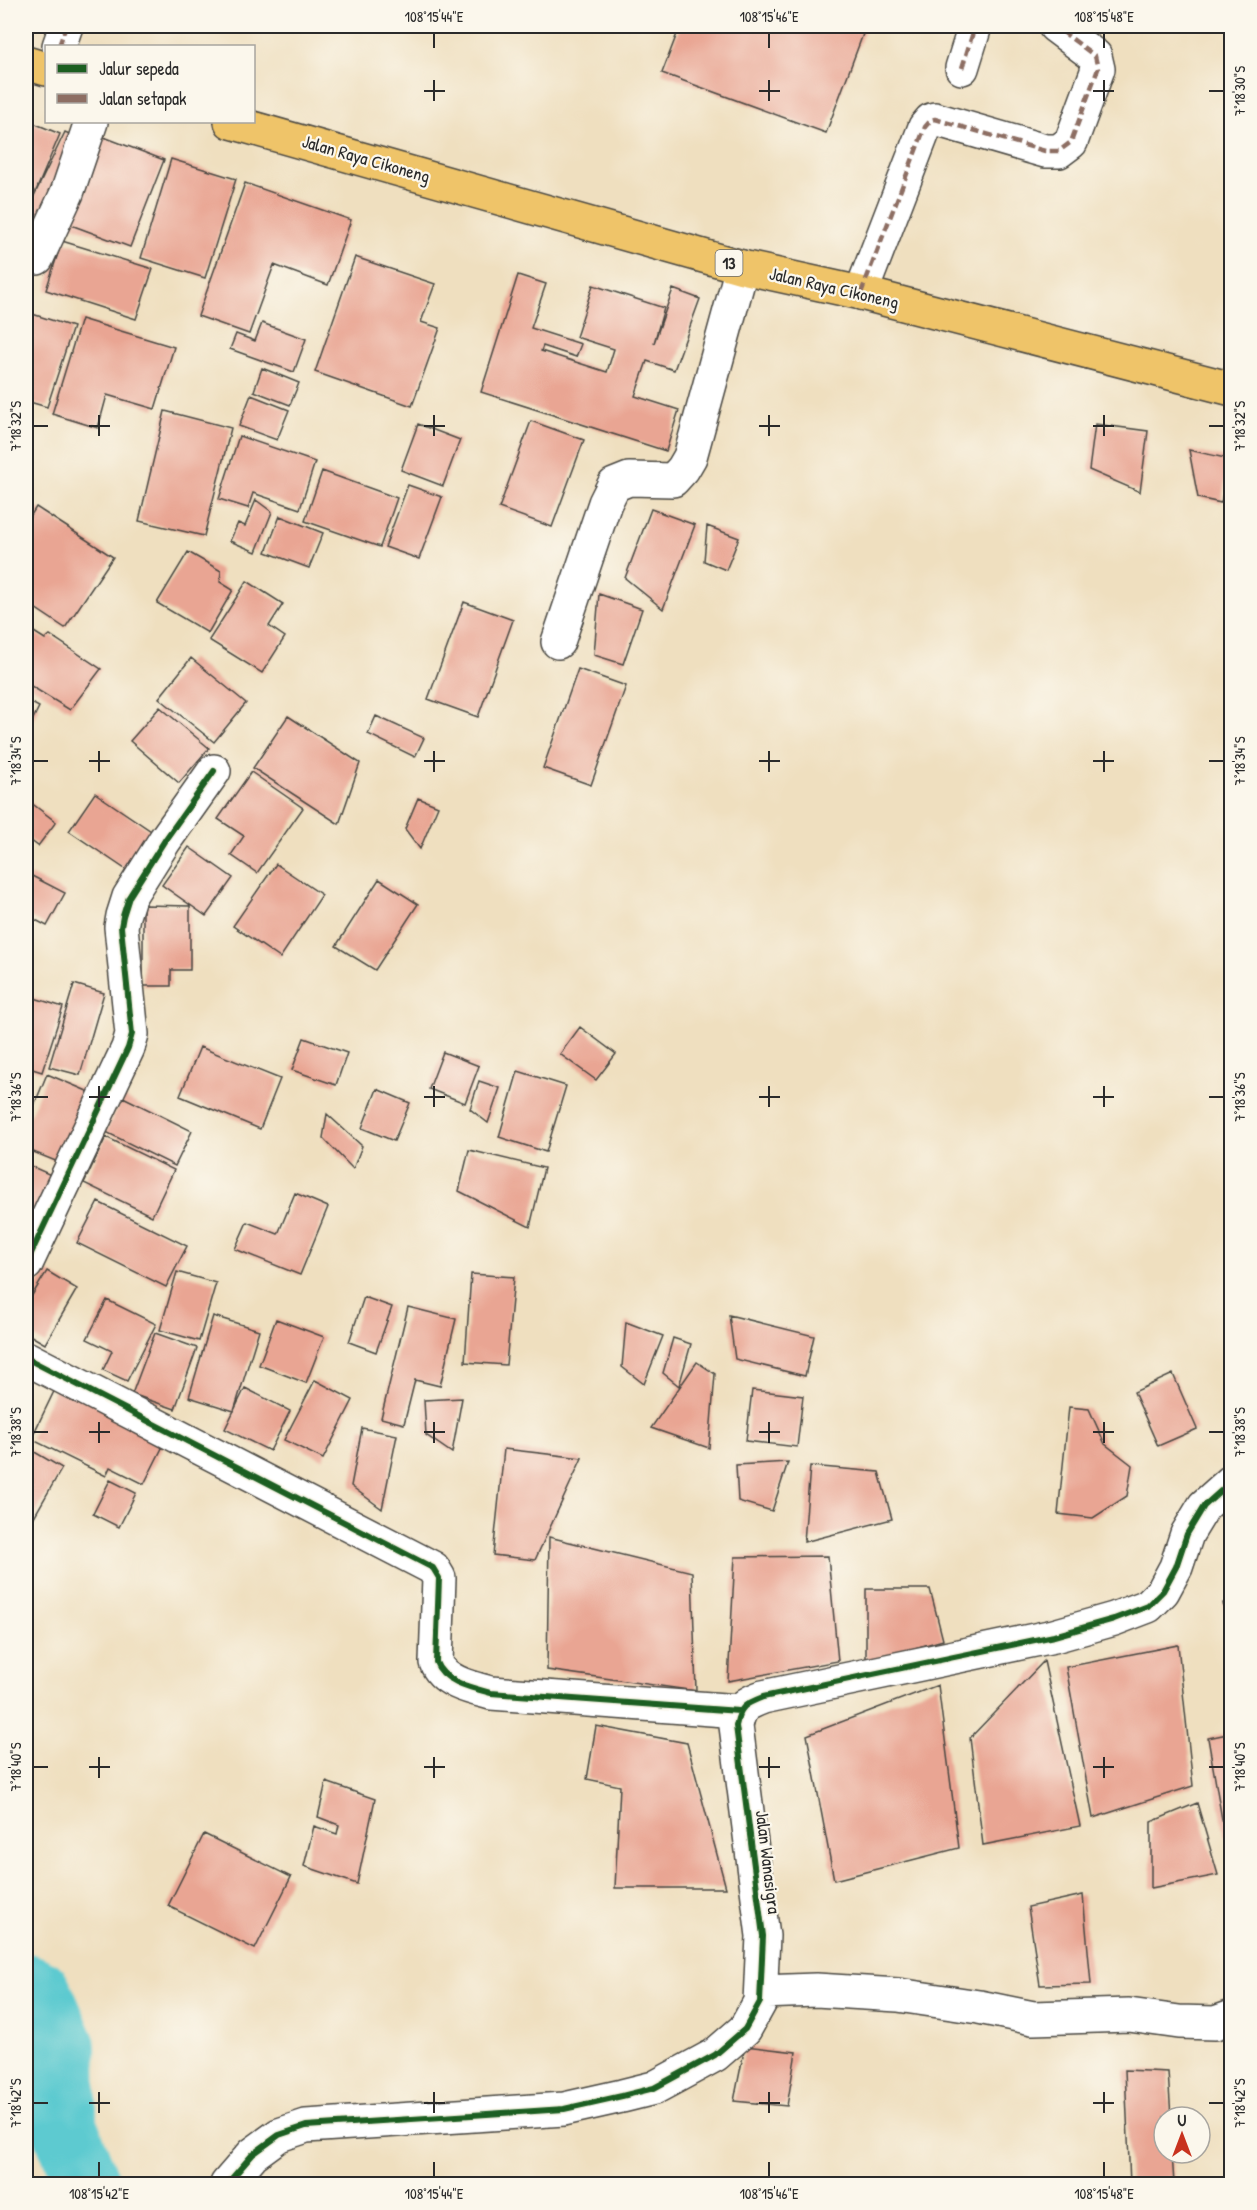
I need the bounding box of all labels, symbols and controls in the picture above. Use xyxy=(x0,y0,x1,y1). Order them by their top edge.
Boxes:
text: 108°15'44"E xyxy=(405,6,464,27)
text: 108°15'46"E xyxy=(739,6,799,27)
text: 108°15'48"E xyxy=(1074,6,1134,27)
legend xyxy=(45,45,255,123)
text: Jalur sepeda xyxy=(99,56,179,81)
text: 7°18'30"S xyxy=(1229,66,1250,116)
text: Jalan setapak xyxy=(99,86,187,111)
street label: Jalan Raya Cikoneng xyxy=(299,128,433,189)
road number: 13 xyxy=(716,250,742,276)
street label: Jalan Raya Cikoneng xyxy=(767,260,901,315)
text: 7°18'32"S xyxy=(5,401,26,451)
text: 7°18'32"S xyxy=(1229,401,1250,451)
text: 7°18'34"S xyxy=(5,736,26,786)
text: 7°18'34"S xyxy=(1229,736,1250,786)
text: 7°18'36"S xyxy=(5,1072,26,1122)
text: 7°18'36"S xyxy=(1229,1072,1250,1122)
text: 7°18'38"S xyxy=(5,1407,26,1457)
text: 7°18'38"S xyxy=(1229,1407,1250,1457)
text: 7°18'40"S xyxy=(5,1742,26,1792)
text: 7°18'40"S xyxy=(1229,1742,1250,1792)
street label: Jalan Wanasigra xyxy=(750,1809,787,1915)
text: 7°18'42"S xyxy=(5,2078,26,2128)
text: 7°18'42"S xyxy=(1229,2078,1250,2128)
north arrow xyxy=(1152,2105,1212,2165)
text: U xyxy=(1178,2109,1187,2131)
text: 108°15'42"E xyxy=(69,2183,129,2204)
text: 108°15'44"E xyxy=(405,2183,464,2204)
text: 108°15'46"E xyxy=(739,2183,799,2204)
text: 108°15'48"E xyxy=(1074,2183,1134,2204)

